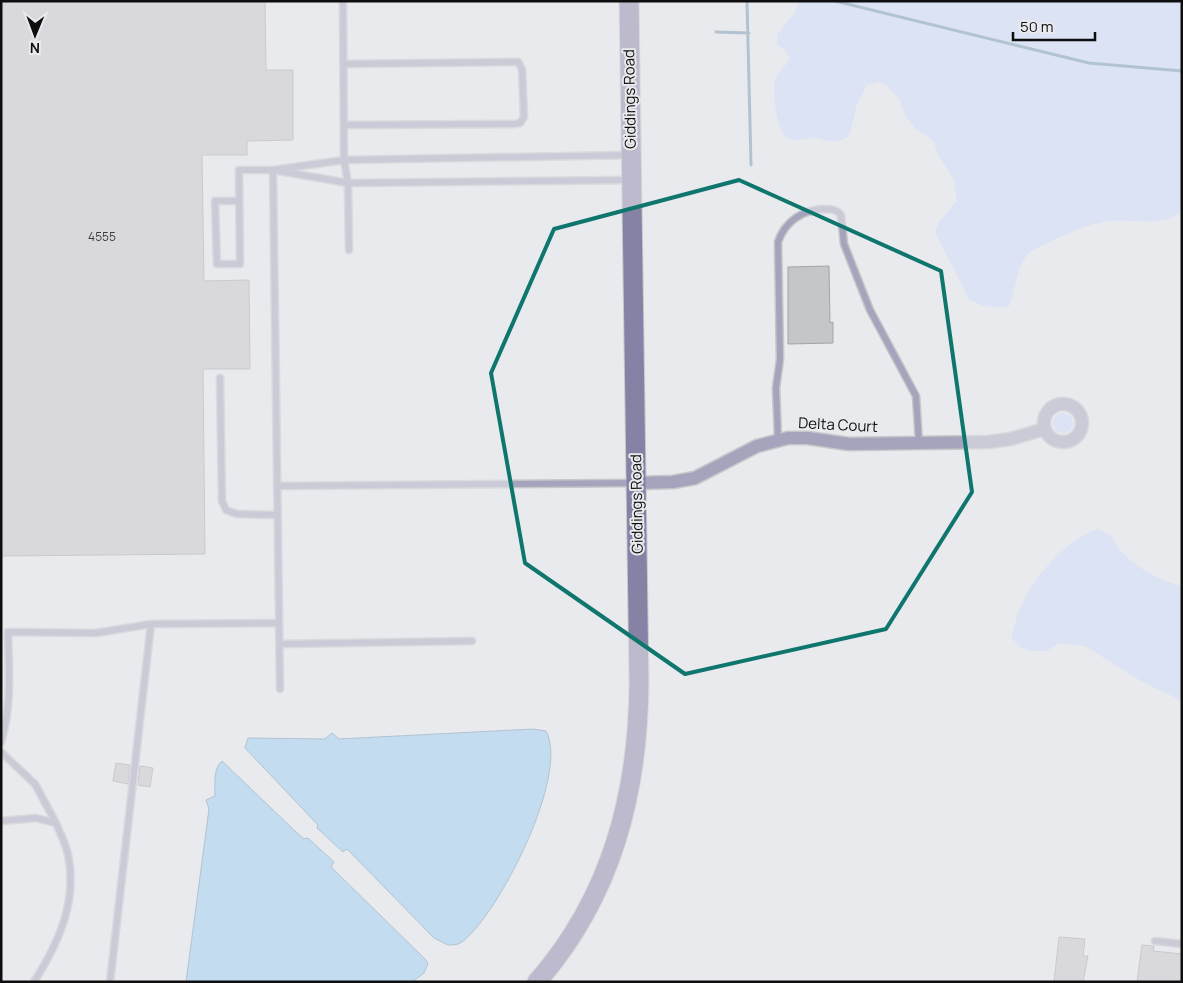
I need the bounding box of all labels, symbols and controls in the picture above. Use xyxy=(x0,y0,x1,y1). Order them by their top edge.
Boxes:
north arrow xyxy=(10,10,60,60)
scale bar xyxy=(1013,10,1096,42)
text: 50 m xyxy=(1020,16,1054,37)
text: N xyxy=(30,39,40,58)
street label: Giddings Road xyxy=(618,49,641,149)
house number: 4555 xyxy=(88,228,116,245)
street label: Delta Court xyxy=(798,412,878,437)
street label: Giddings Road xyxy=(625,454,648,554)

